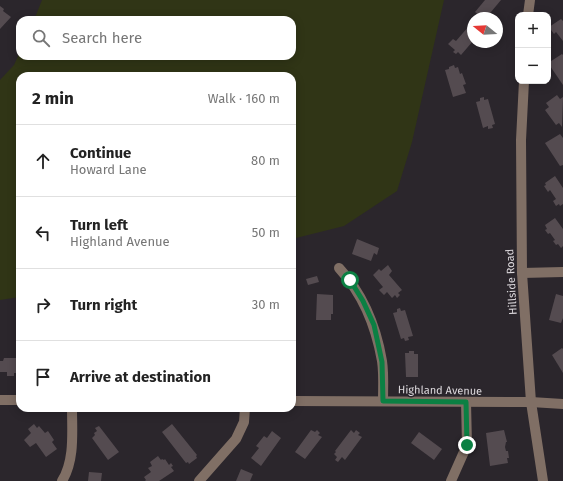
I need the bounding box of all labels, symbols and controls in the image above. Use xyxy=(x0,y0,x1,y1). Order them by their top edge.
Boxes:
north arrow xyxy=(467,12,503,48)
map controls xyxy=(515,12,551,84)
button: + xyxy=(515,12,551,48)
search box xyxy=(16,16,296,60)
icon: search xyxy=(30,27,52,49)
text: Search here xyxy=(62,29,142,47)
button: − xyxy=(515,48,551,84)
text: 2 min xyxy=(32,88,74,109)
text: Walk · 160 m xyxy=(208,91,280,106)
text: Continue xyxy=(70,144,131,162)
icon: ahead xyxy=(32,150,54,172)
text: 80 m xyxy=(251,153,280,168)
text: Howard Lane xyxy=(70,162,147,177)
text: Turn left xyxy=(70,216,128,234)
icon: left xyxy=(32,222,54,244)
text: 50 m xyxy=(252,225,280,240)
text: Highland Avenue xyxy=(70,234,170,249)
street label: Hillside Road xyxy=(503,249,520,315)
route start xyxy=(341,271,359,289)
icon: right xyxy=(32,294,54,316)
text: Turn right xyxy=(70,296,137,314)
text: 30 m xyxy=(252,297,280,312)
icon: arrive xyxy=(32,366,54,388)
text: Arrive at destination xyxy=(70,368,211,386)
street label: Highland Avenue xyxy=(398,383,482,398)
route end xyxy=(458,436,476,454)

